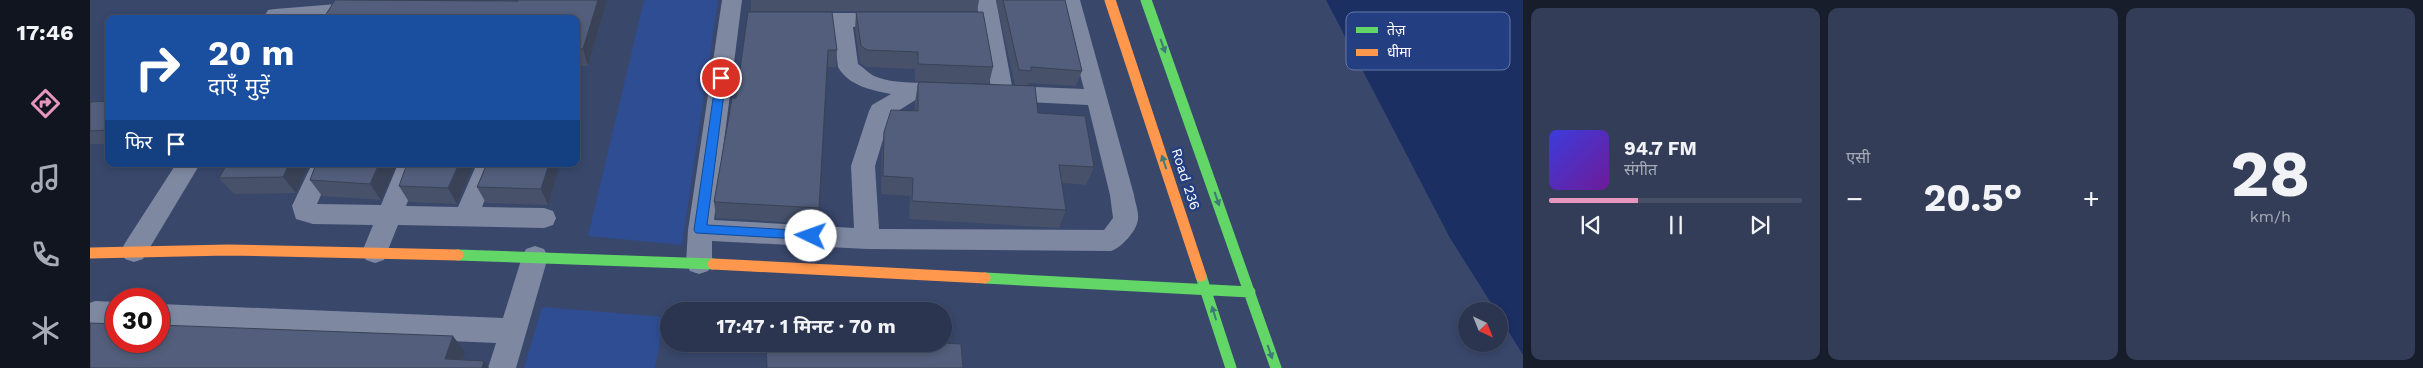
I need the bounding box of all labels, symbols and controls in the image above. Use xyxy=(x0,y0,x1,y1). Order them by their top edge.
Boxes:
legend xyxy=(1346,12,1510,70)
text: 17:46 xyxy=(17,20,73,45)
text: तेज़ xyxy=(1387,21,1406,38)
text: 20 m xyxy=(208,32,294,74)
icon: right xyxy=(125,35,190,100)
one-way arrow xyxy=(1160,38,1167,53)
text: धीमा xyxy=(1387,44,1412,60)
pin xyxy=(700,57,742,99)
icon: arrive xyxy=(707,64,735,92)
text: दाएँ मुड़ें xyxy=(208,74,270,99)
icon: directions xyxy=(28,86,63,121)
icon: arrive xyxy=(162,130,190,158)
text: फिर xyxy=(125,131,152,154)
text: 28 xyxy=(2231,136,2310,212)
text: 94.7 FM xyxy=(1624,137,1697,160)
street label: Road 236 xyxy=(1169,146,1203,212)
text: एसी xyxy=(1846,148,1870,167)
one-way arrow xyxy=(1160,154,1168,169)
text: संगीत xyxy=(1624,160,1657,179)
icon: music xyxy=(28,161,63,196)
text: 20.5° xyxy=(1924,176,2022,220)
text: − xyxy=(1846,182,1863,215)
text: + xyxy=(2083,182,2100,215)
one-way arrow xyxy=(1213,192,1221,207)
text: km/h xyxy=(2250,207,2291,226)
position arrow xyxy=(784,209,836,261)
icon: previous xyxy=(1577,211,1605,239)
icon: pause xyxy=(1662,211,1690,239)
icon: next xyxy=(1746,211,1774,239)
icon: phone xyxy=(28,237,63,272)
speed limit sign: 30 xyxy=(105,288,170,353)
north arrow xyxy=(1458,302,1508,352)
map controls xyxy=(1458,302,1508,352)
one-way arrow xyxy=(1209,305,1217,320)
icon: climate xyxy=(28,313,63,348)
text: 17:47 · 1 मिनट · 70 m xyxy=(716,315,896,338)
one-way arrow xyxy=(1267,345,1274,360)

